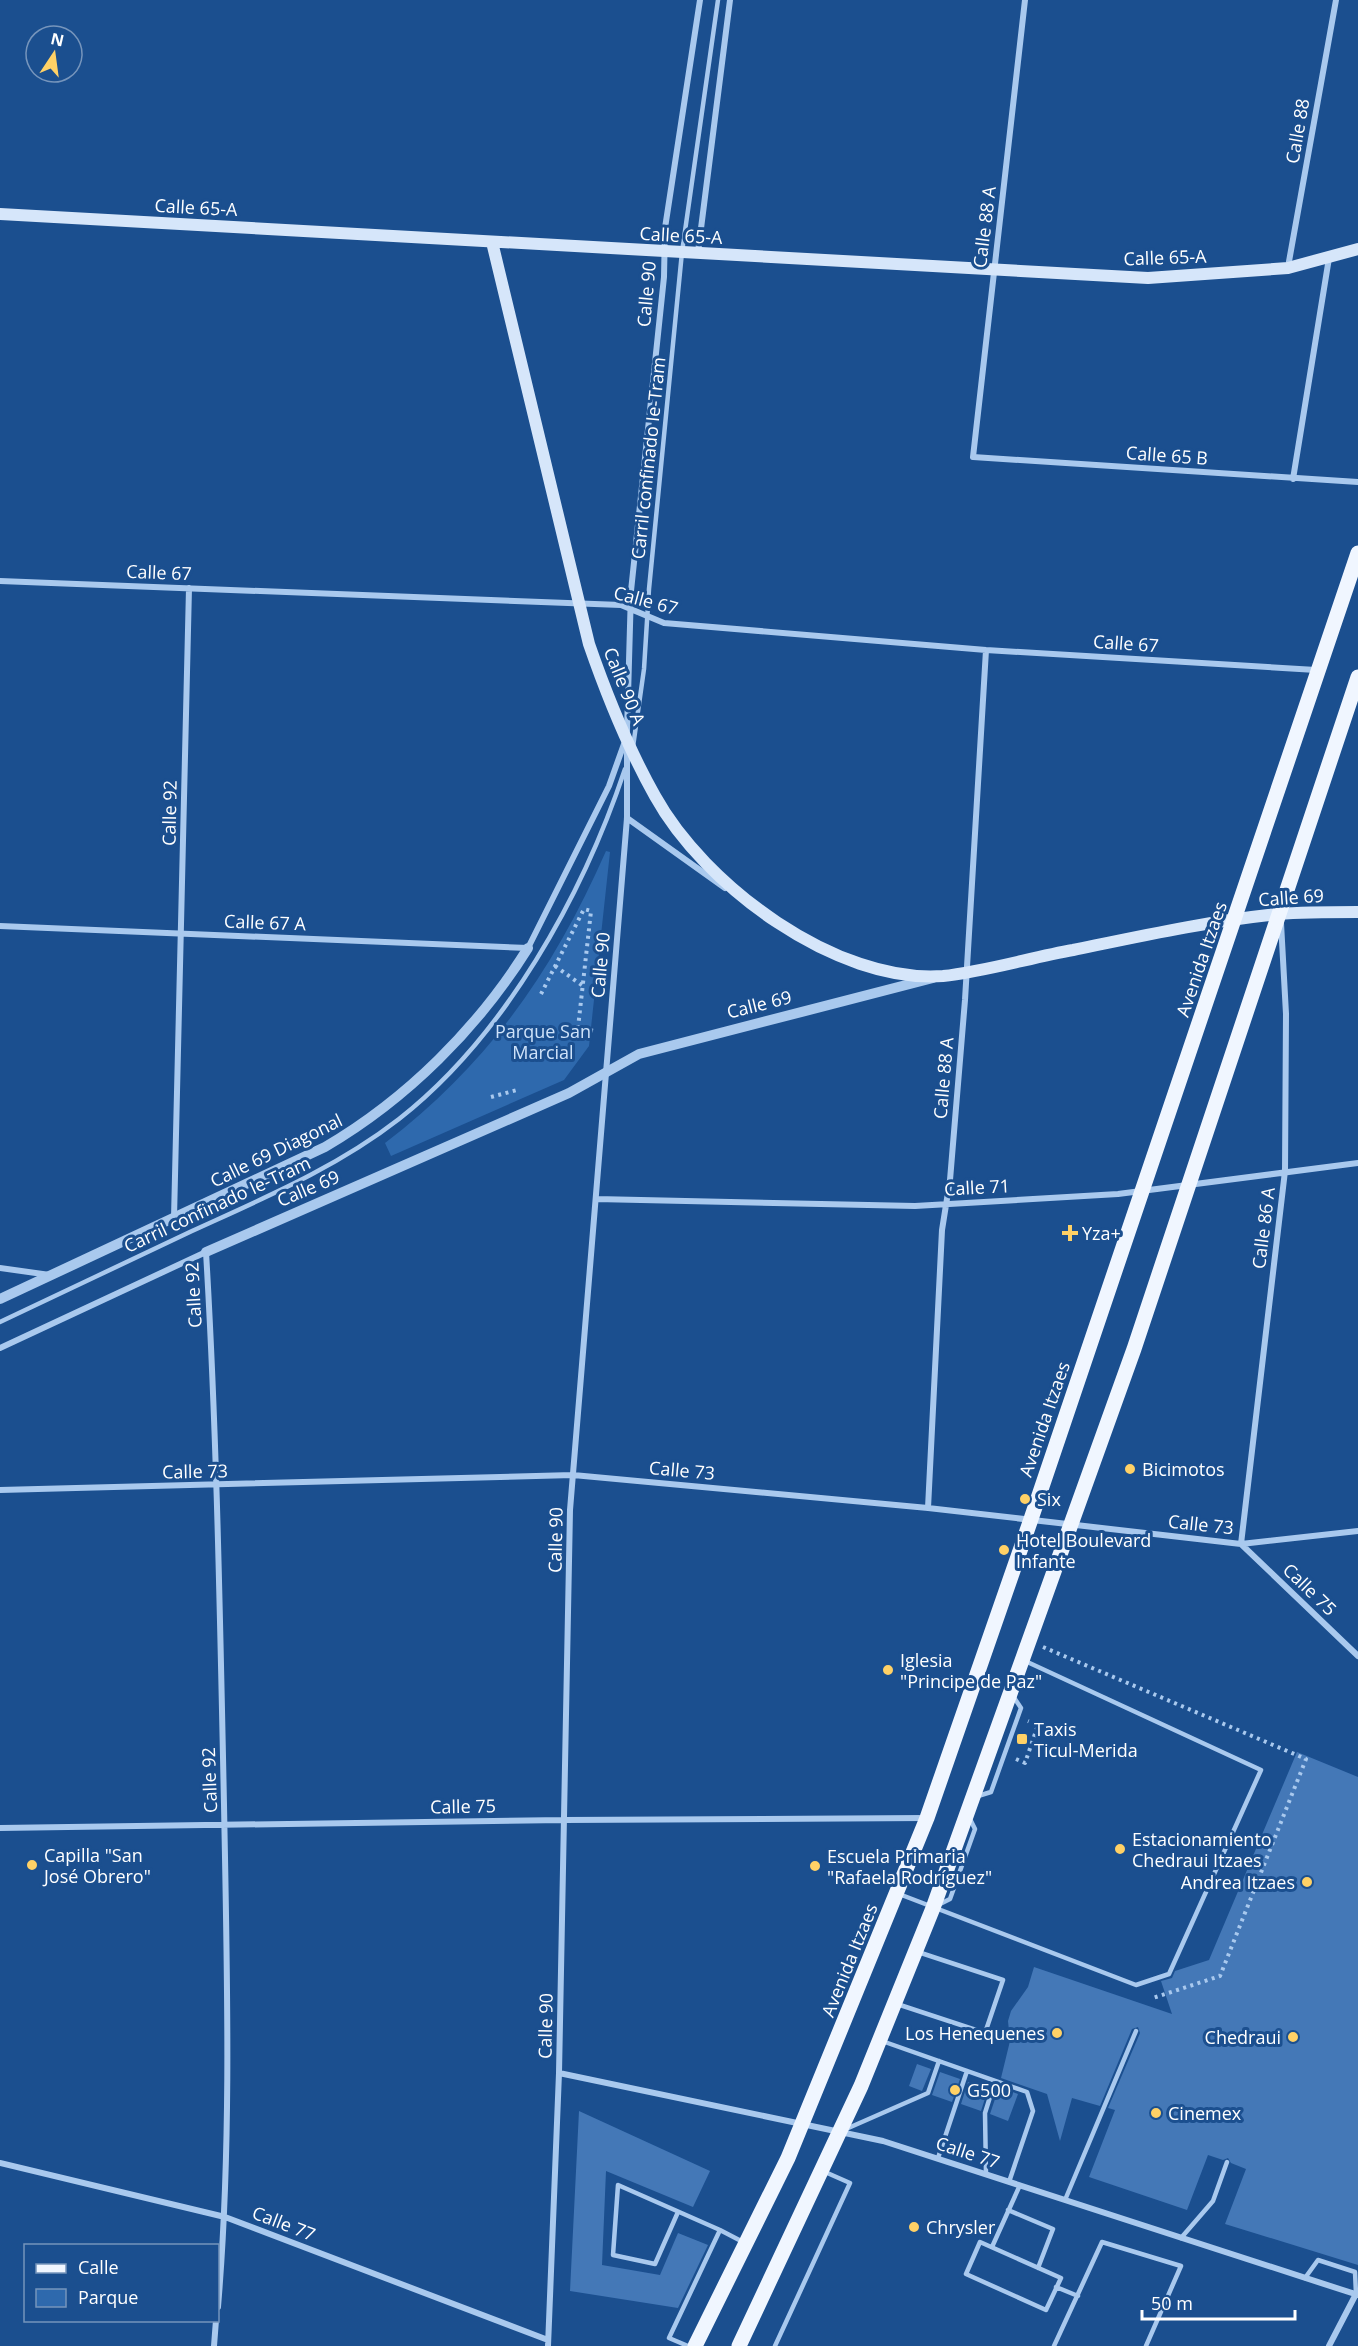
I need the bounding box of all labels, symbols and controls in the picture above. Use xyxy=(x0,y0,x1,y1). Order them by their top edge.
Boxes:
north arrow xyxy=(24,24,84,84)
text: N xyxy=(49,27,66,52)
street label: Calle 88 xyxy=(1279,97,1315,165)
street label: Calle 88 A xyxy=(967,184,1001,269)
street label: Calle 65-A xyxy=(154,193,239,221)
street label: Calle 65-A xyxy=(639,221,724,249)
street label: Calle 65-A xyxy=(1123,244,1207,270)
street label: Calle 90 xyxy=(631,260,661,328)
street label: Carril confinado Ie-Tram xyxy=(625,356,671,560)
street label: Calle 65 B xyxy=(1125,440,1209,470)
street label: Calle 67 xyxy=(126,559,192,585)
street label: Calle 67 xyxy=(611,580,681,620)
street label: Calle 67 xyxy=(1092,629,1160,657)
street label: Calle 90 A xyxy=(599,644,652,729)
street label: Calle 92 xyxy=(156,780,182,846)
street label: Calle 69 xyxy=(1257,883,1325,911)
street label: Avenida Itzaes xyxy=(1170,898,1232,1020)
street label: Calle 67 A xyxy=(224,909,307,935)
street label: Calle 90 xyxy=(585,931,615,999)
street label: Calle 69 xyxy=(724,984,794,1024)
park label: Parque San Marcial xyxy=(495,1019,591,1064)
street label: Calle 88 A xyxy=(927,1036,959,1120)
street label: Calle 69 Diagonal xyxy=(206,1109,346,1191)
street label: Carril confinado Ie-Tram xyxy=(120,1150,314,1258)
street label: Calle 69 xyxy=(273,1165,343,1211)
street label: Calle 71 xyxy=(944,1173,1010,1201)
street label: Calle 86 A xyxy=(1246,1185,1280,1270)
place label: Yza+ xyxy=(1082,1221,1121,1245)
marker: Yza+ xyxy=(1063,1226,1077,1240)
street label: Calle 92 xyxy=(179,1262,207,1328)
street label: Avenida Itzaes xyxy=(1013,1358,1075,1480)
street label: Calle 73 xyxy=(648,1455,716,1485)
place label: Bicimotos xyxy=(1142,1457,1225,1481)
street label: Calle 73 xyxy=(162,1458,228,1484)
marker: Bicimotos xyxy=(1123,1462,1137,1476)
place label: Six xyxy=(1037,1487,1061,1511)
marker: Six xyxy=(1018,1492,1032,1506)
street label: Calle 90 xyxy=(542,1507,568,1573)
street label: Calle 73 xyxy=(1167,1509,1235,1539)
place label: Hotel Boulevard Infante xyxy=(1016,1528,1151,1573)
marker: Hotel Boulevard Infante xyxy=(997,1543,1011,1557)
street label: Calle 75 xyxy=(1278,1558,1342,1620)
place label: Iglesia "Principe de Paz" xyxy=(900,1648,1042,1693)
marker: Iglesia "Principe de Paz" xyxy=(881,1663,895,1677)
place label: Taxis Ticul-Merida xyxy=(1034,1717,1138,1762)
marker: Taxis Ticul-Merida xyxy=(1015,1732,1029,1746)
street label: Calle 92 xyxy=(196,1747,222,1813)
street label: Calle 75 xyxy=(430,1793,496,1819)
place label: Estacionamiento Chedraui Itzaes xyxy=(1132,1827,1272,1872)
marker: Estacionamiento Chedraui Itzaes xyxy=(1113,1842,1127,1856)
place label: Capilla "San José Obrero" xyxy=(42,1843,151,1888)
place label: Escuela Primaria "Rafaela Rodríguez" xyxy=(827,1844,992,1889)
marker: Capilla "San José Obrero" xyxy=(25,1858,39,1872)
marker: Escuela Primaria "Rafaela Rodríguez" xyxy=(808,1859,822,1873)
place label: Andrea Itzaes xyxy=(1181,1870,1295,1894)
marker: Andrea Itzaes xyxy=(1300,1875,1314,1889)
street label: Avenida Itzaes xyxy=(815,1900,883,2020)
street label: Calle 90 xyxy=(532,1993,558,2059)
place label: Los Henequenes xyxy=(905,2021,1045,2045)
place label: Chedraui xyxy=(1205,2025,1281,2049)
marker: Los Henequenes xyxy=(1050,2026,1064,2040)
marker: Chedraui xyxy=(1286,2030,1300,2044)
place label: G500 xyxy=(967,2078,1011,2102)
marker: G500 xyxy=(948,2083,962,2097)
place label: Cinemex xyxy=(1168,2101,1242,2125)
marker: Cinemex xyxy=(1149,2106,1163,2120)
street label: Calle 77 xyxy=(933,2130,1003,2174)
street label: Calle 77 xyxy=(249,2200,319,2246)
place label: Chrysler xyxy=(926,2215,996,2239)
marker: Chrysler xyxy=(907,2220,921,2234)
legend xyxy=(24,2244,219,2322)
text: Calle xyxy=(78,2255,119,2279)
scale bar xyxy=(1142,2283,1295,2321)
text: Parque xyxy=(78,2285,138,2309)
text: 50 m xyxy=(1151,2291,1193,2315)

